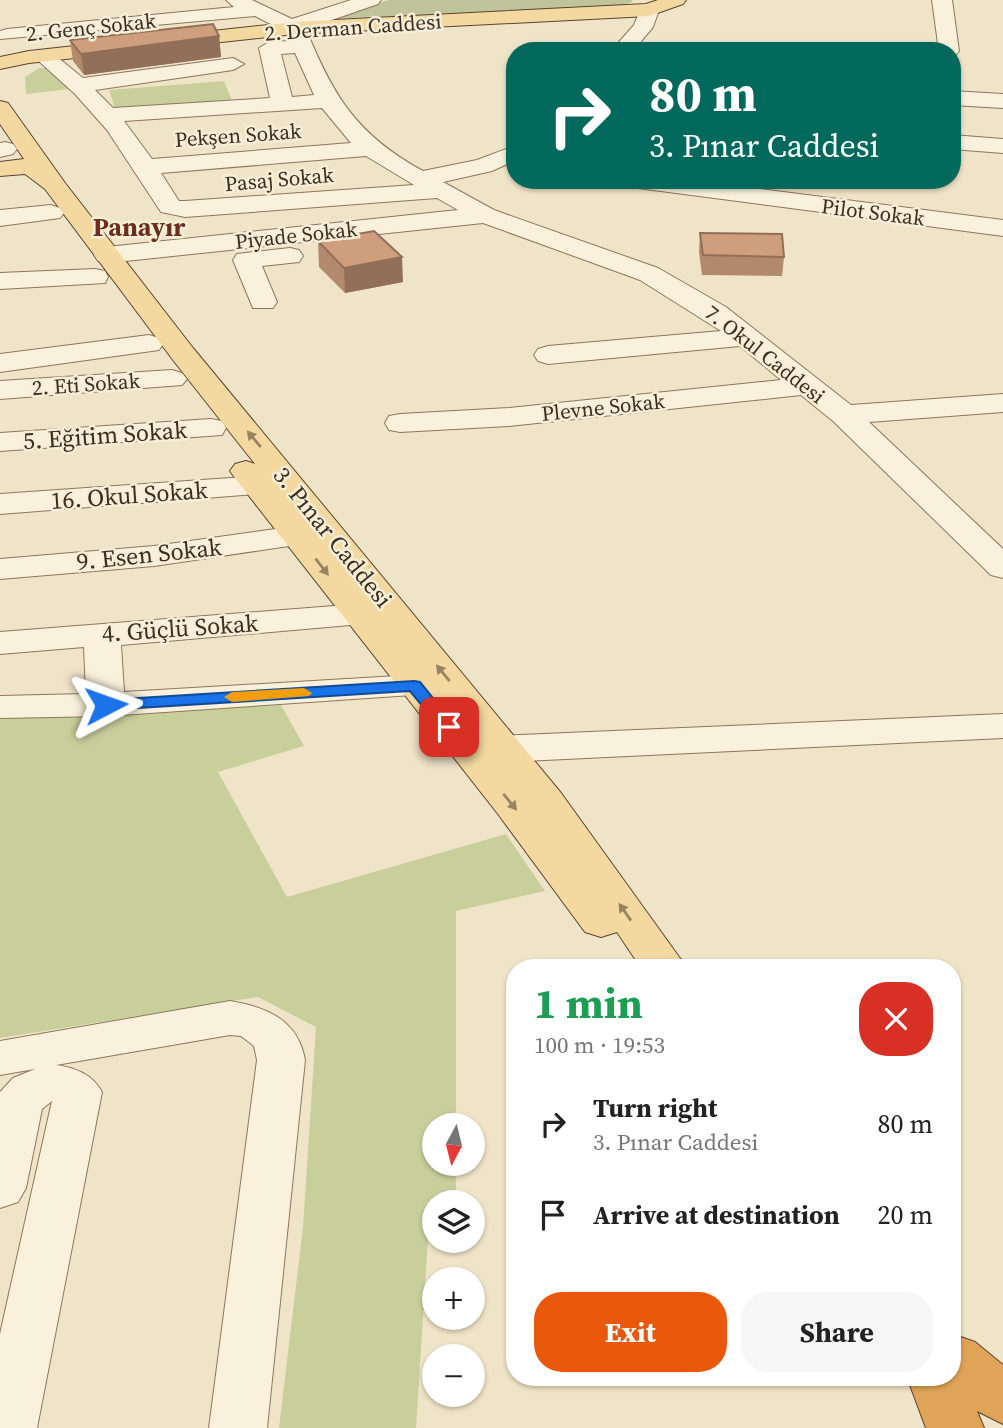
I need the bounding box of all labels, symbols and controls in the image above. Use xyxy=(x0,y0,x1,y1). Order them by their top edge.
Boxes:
street label: 2. Genç Sokak xyxy=(25,6,158,48)
street label: 2. Derman Caddesi xyxy=(264,6,442,48)
text: 80 m xyxy=(649,60,757,127)
icon: right xyxy=(534,70,625,161)
street label: Pekşen Sokak xyxy=(174,116,303,154)
text: 3. Pınar Caddesi xyxy=(649,124,879,168)
street label: Pasaj Sokak xyxy=(223,160,335,198)
street label: Pilot Sokak xyxy=(820,191,927,233)
district label: Panayır xyxy=(93,209,186,245)
street label: Piyade Sokak xyxy=(233,214,359,256)
street label: 7. Okul Caddesi xyxy=(699,298,831,410)
street label: 2. Eti Sokak xyxy=(31,366,141,402)
street label: Plevne Sokak xyxy=(540,386,667,428)
street label: 5. Eğitim Sokak xyxy=(22,413,189,457)
one-way arrow xyxy=(246,430,262,448)
street label: 3. Pınar Caddesi xyxy=(266,460,400,614)
street label: 16. Okul Sokak xyxy=(49,473,209,517)
street label: 9. Esen Sokak xyxy=(75,530,224,578)
one-way arrow xyxy=(314,558,329,576)
street label: 4. Güçlü Sokak xyxy=(101,606,260,650)
one-way arrow xyxy=(436,664,451,682)
position arrow xyxy=(69,668,143,742)
pin xyxy=(419,697,479,757)
icon: arrive xyxy=(430,708,468,746)
one-way arrow xyxy=(502,793,517,811)
one-way arrow xyxy=(619,903,633,921)
text: 1 min xyxy=(534,974,643,1032)
button: close xyxy=(859,982,933,1056)
text: 100 m · 19:53 xyxy=(534,1029,665,1061)
text: Turn right xyxy=(593,1090,717,1126)
icon: right xyxy=(534,1105,572,1143)
text: 80 m xyxy=(878,1106,933,1142)
north arrow xyxy=(422,1113,485,1176)
map controls xyxy=(422,1113,485,1407)
text: 3. Pınar Caddesi xyxy=(593,1126,758,1158)
button: layers xyxy=(422,1190,485,1253)
icon: arrive xyxy=(534,1196,572,1234)
text: Arrive at destination xyxy=(593,1197,840,1233)
text: 20 m xyxy=(878,1197,933,1233)
button: + xyxy=(422,1267,485,1330)
button: Exit xyxy=(534,1292,727,1372)
button: Share xyxy=(741,1292,933,1372)
button: − xyxy=(422,1344,485,1407)

